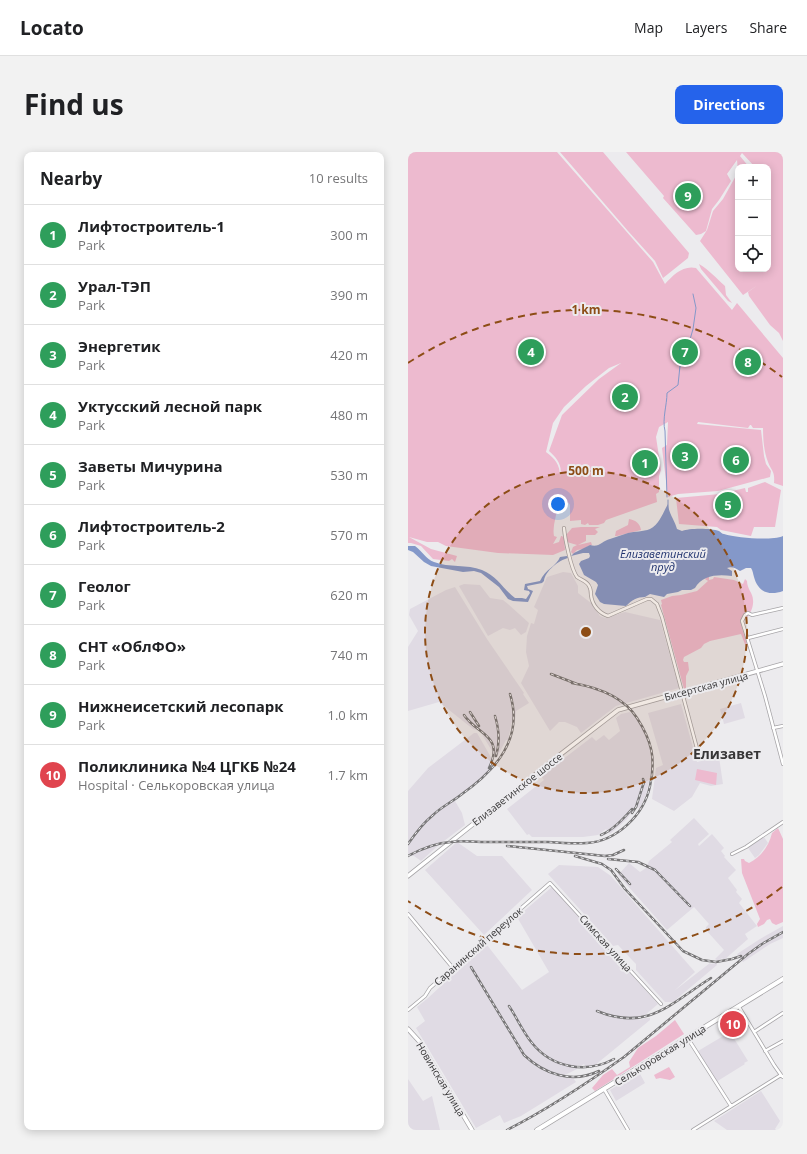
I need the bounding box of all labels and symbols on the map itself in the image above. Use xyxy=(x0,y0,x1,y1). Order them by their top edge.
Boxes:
pin: 9 xyxy=(675,181,701,211)
text: 1 km xyxy=(571,301,601,318)
pin: 4 xyxy=(518,337,544,367)
pin: 7 xyxy=(672,337,698,367)
pin: 8 xyxy=(735,347,761,377)
pin: 2 xyxy=(612,382,638,412)
pin: 3 xyxy=(672,441,698,471)
pin: 6 xyxy=(723,445,749,475)
pin: 1 xyxy=(632,448,658,478)
text: 500 m xyxy=(568,462,604,479)
pin: 5 xyxy=(715,490,741,520)
your location xyxy=(548,494,568,514)
water label: Елизаветинский пруд xyxy=(620,546,707,574)
centre of rings xyxy=(579,625,593,639)
street label: Бисертская улица xyxy=(663,668,749,704)
district label: Елизавет xyxy=(693,744,761,763)
street label: Елизаветинское шоссе xyxy=(469,749,565,829)
street label: Саранинский переулок xyxy=(431,903,526,988)
street label: Симская улица xyxy=(577,911,635,975)
pin: 10 xyxy=(720,1009,746,1039)
street label: Селькоровская улица xyxy=(612,1021,708,1089)
street label: Новинская улица xyxy=(413,1039,469,1119)

